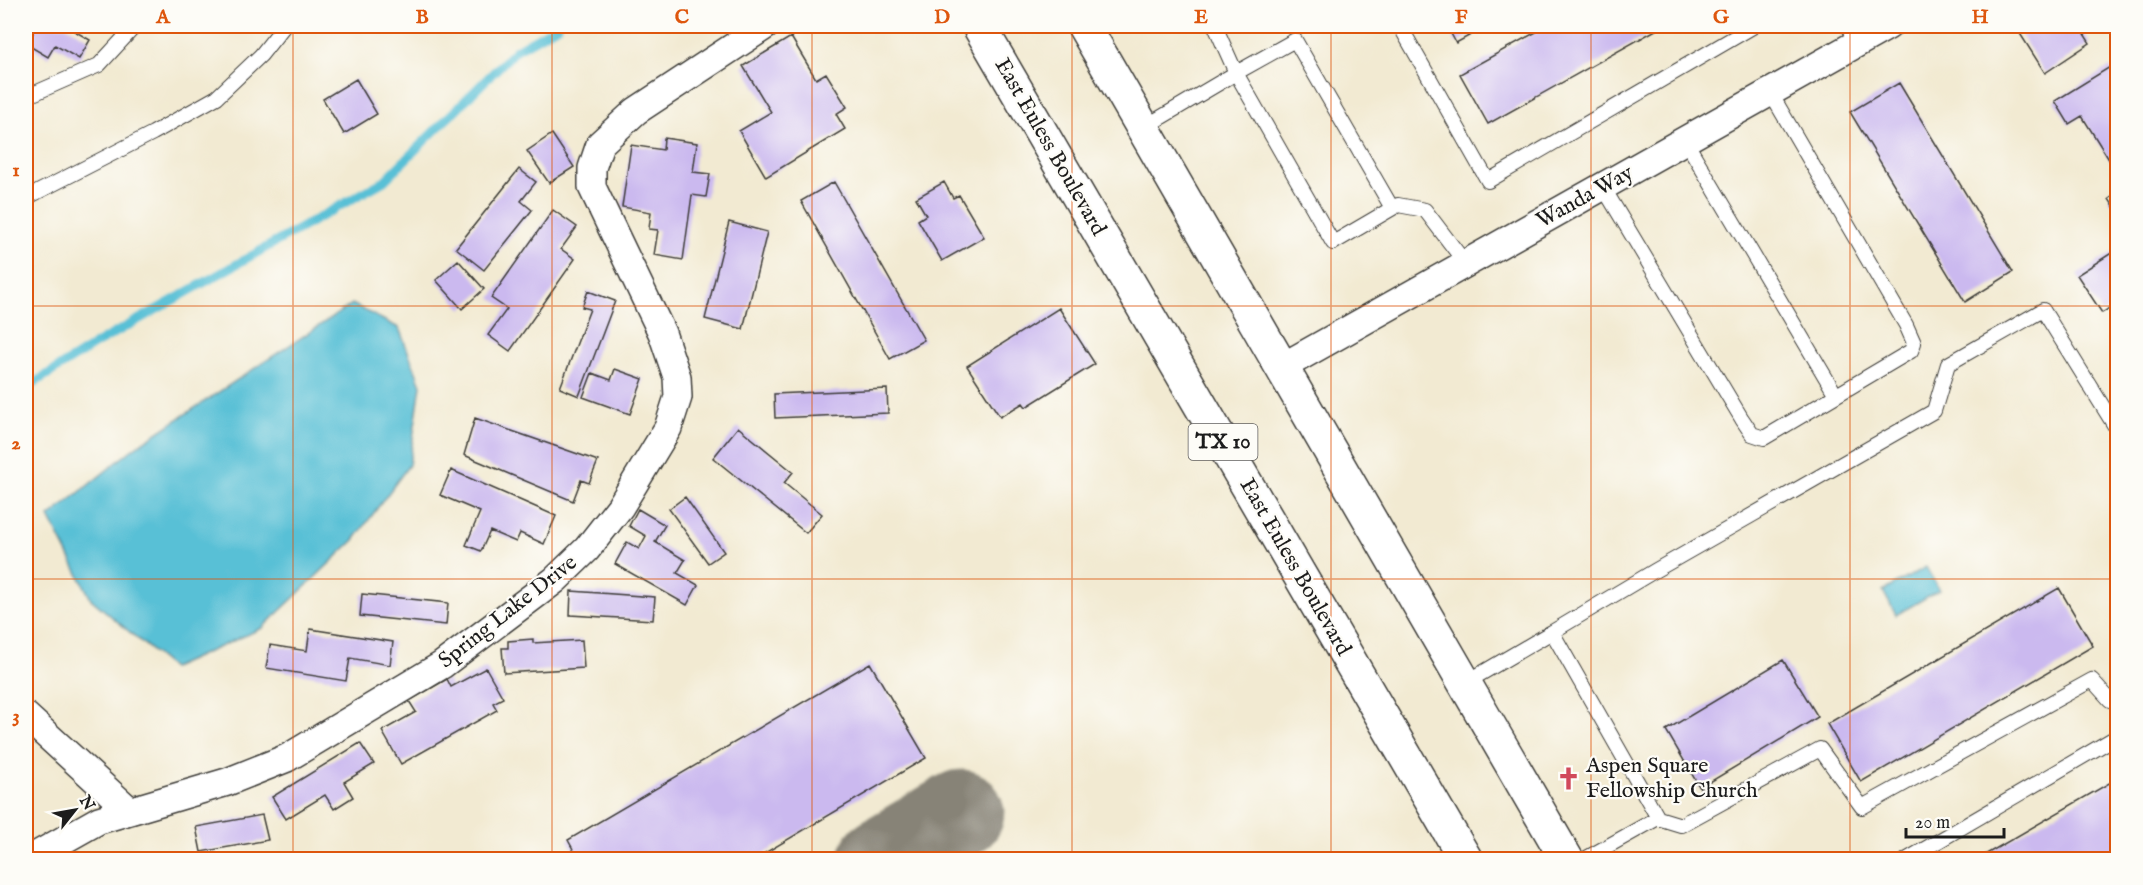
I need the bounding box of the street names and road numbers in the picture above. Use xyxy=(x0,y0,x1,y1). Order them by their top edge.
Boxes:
street label: East Euless Boulevard xyxy=(988,53,1112,241)
street label: Wanda Way xyxy=(1532,159,1639,235)
road number: TX 10 xyxy=(1188,424,1258,460)
street label: East Euless Boulevard xyxy=(1233,473,1357,661)
street label: Spring Lake Drive xyxy=(433,549,583,675)

